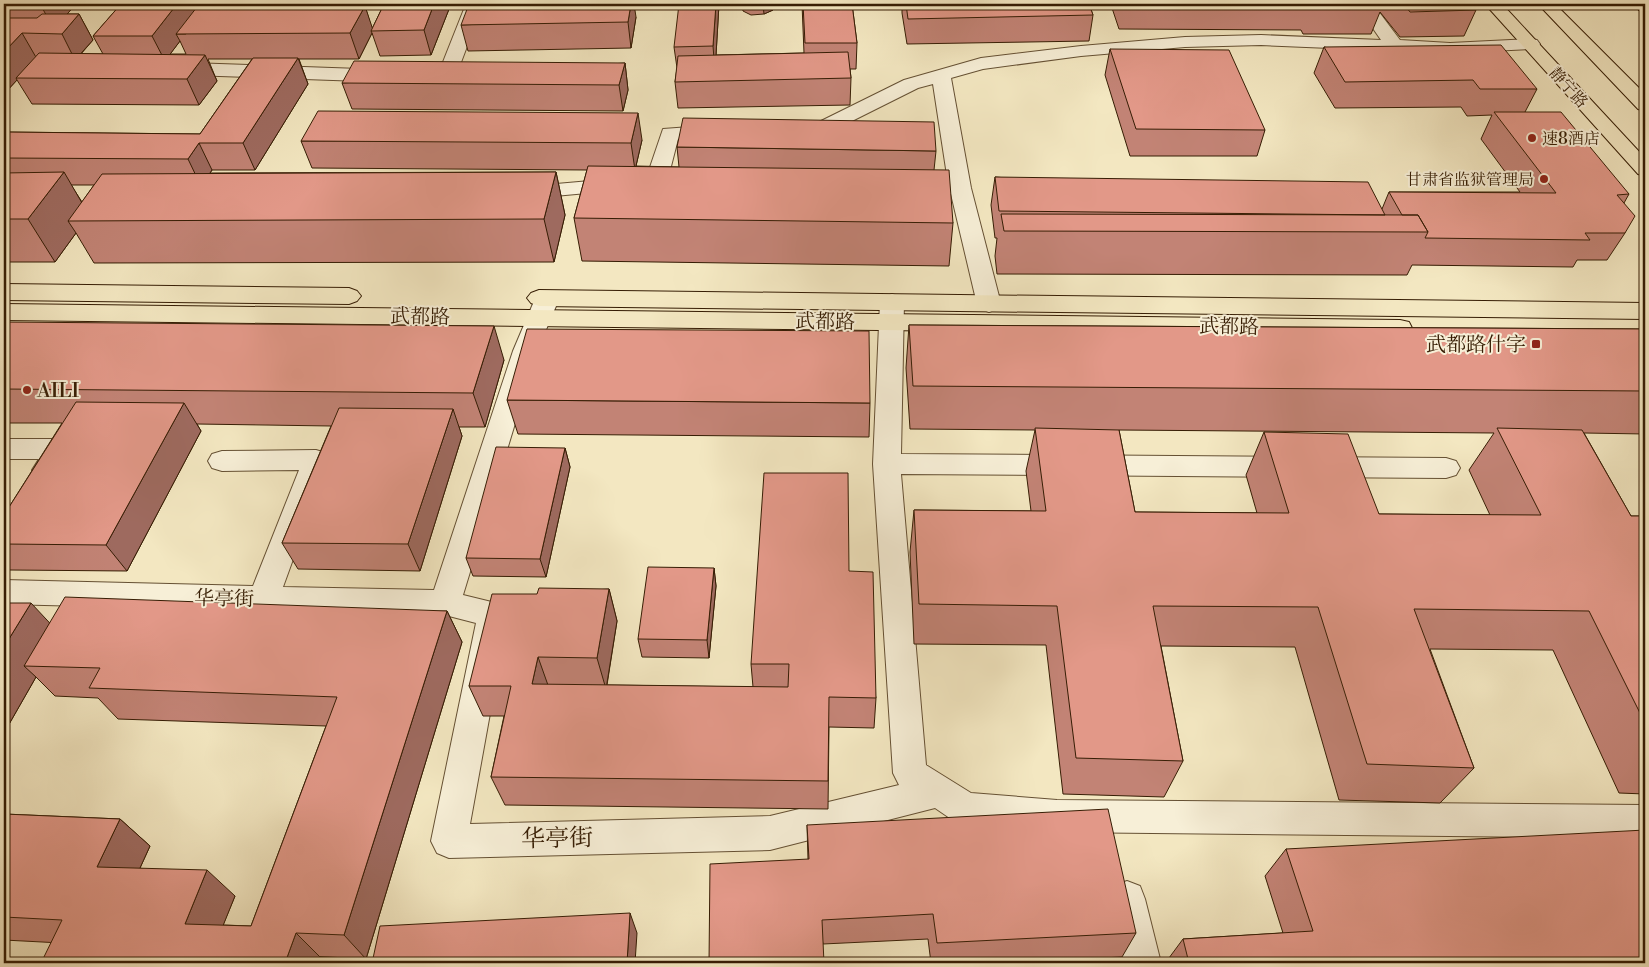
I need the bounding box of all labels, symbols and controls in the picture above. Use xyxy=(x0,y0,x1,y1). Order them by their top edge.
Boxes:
street label: 静宁路 xyxy=(1545,63,1592,112)
place label: 速8酒店 xyxy=(1542,129,1600,149)
marker: 速8酒店 xyxy=(1526,132,1538,144)
place label: 甘肃省监狱管理局 xyxy=(1406,170,1534,190)
marker: 甘肃省监狱管理局 xyxy=(1538,173,1550,185)
street label: 武都路 xyxy=(390,304,450,331)
street label: 武都路 xyxy=(795,309,855,336)
street label: 武都路 xyxy=(1199,314,1259,341)
place label: 武都路什字 xyxy=(1426,333,1526,358)
marker: 武都路什字 xyxy=(1530,338,1542,350)
place label: AILI xyxy=(36,379,80,404)
marker: AILI xyxy=(21,384,33,396)
street label: 华亭街 xyxy=(194,586,254,613)
street label: 华亭街 xyxy=(521,823,593,855)

